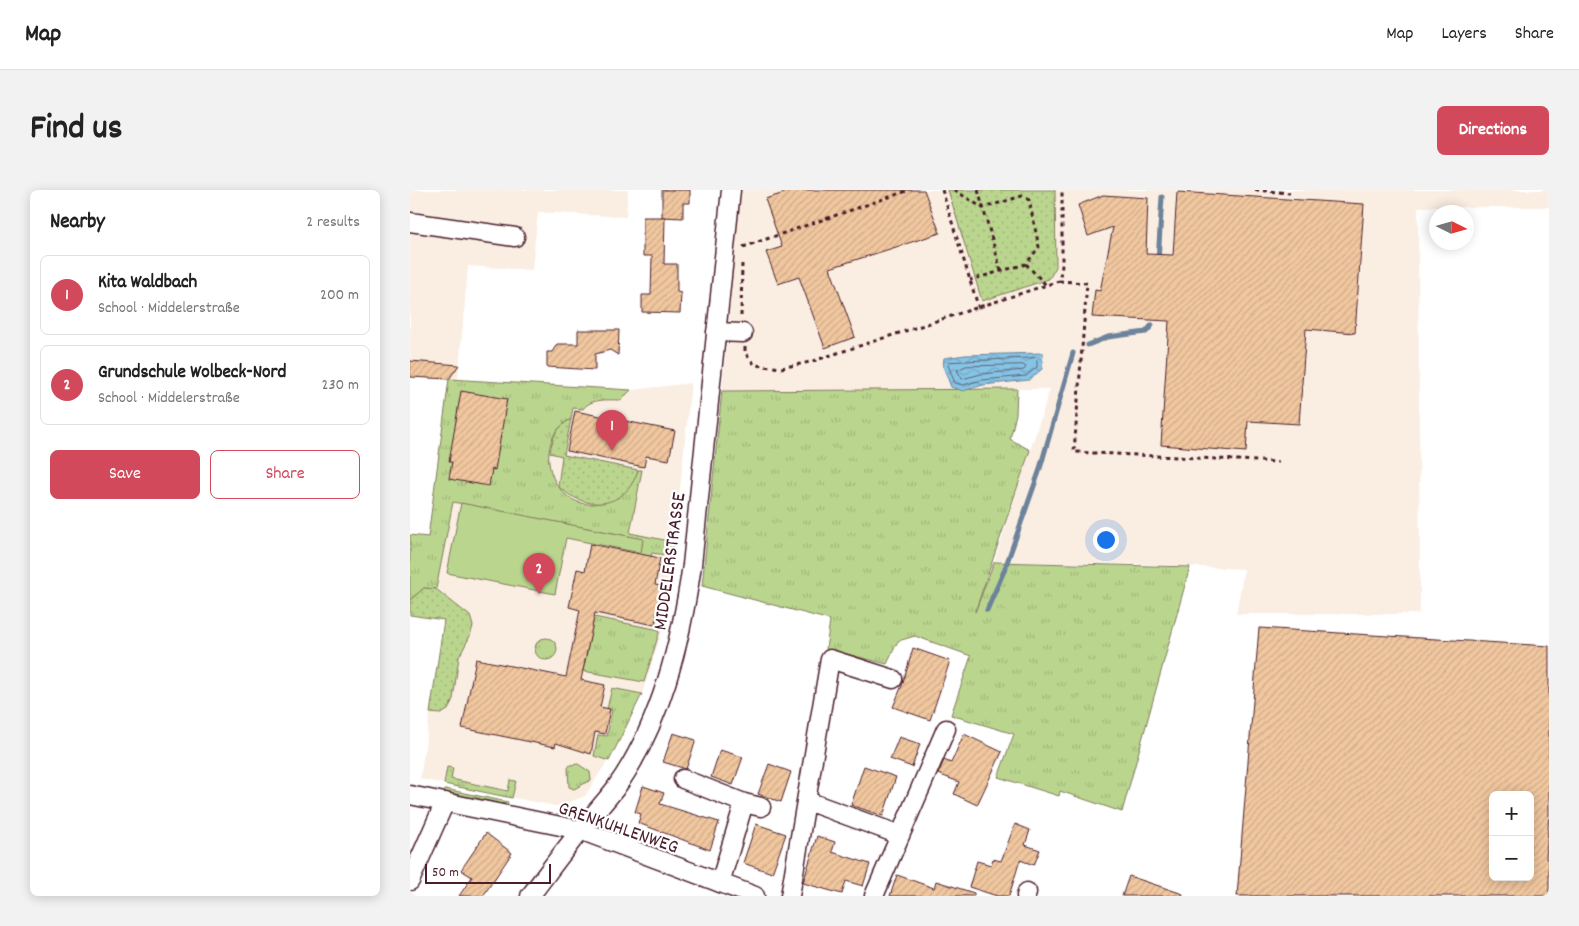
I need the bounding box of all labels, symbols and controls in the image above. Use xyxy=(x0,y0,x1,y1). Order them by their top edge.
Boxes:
text: Map xyxy=(25,18,61,52)
text: Map xyxy=(1386,22,1413,47)
text: Layers xyxy=(1441,22,1487,47)
text: Share xyxy=(1515,22,1554,47)
text: Find us xyxy=(30,105,122,155)
button: Directions xyxy=(1437,106,1549,155)
north arrow xyxy=(1429,205,1474,250)
text: Nearby xyxy=(50,208,105,238)
text: 2 results xyxy=(306,211,360,234)
text: Kita Waldbach xyxy=(98,270,197,297)
text: 1 xyxy=(65,284,69,307)
text: 200 m xyxy=(320,284,359,307)
text: School · Middelerstraße xyxy=(98,297,240,320)
text: Grundschule Wolbeck-Nord xyxy=(98,360,286,387)
text: 2 xyxy=(64,374,71,397)
text: 230 m xyxy=(322,374,359,397)
text: School · Middelerstraße xyxy=(98,387,240,410)
pin: 1 xyxy=(596,410,628,451)
button: Save xyxy=(50,450,200,499)
button: Share xyxy=(210,450,360,499)
street label: MIDDELERSTRASSE xyxy=(647,491,694,632)
your location xyxy=(1093,527,1119,553)
pin: 2 xyxy=(523,553,555,594)
map controls xyxy=(1489,791,1534,881)
button: + xyxy=(1489,791,1534,836)
street label: GRENKUHLENWEG xyxy=(554,795,682,863)
button: − xyxy=(1489,836,1534,881)
scale bar xyxy=(425,861,551,884)
text: 50 m xyxy=(432,863,459,883)

